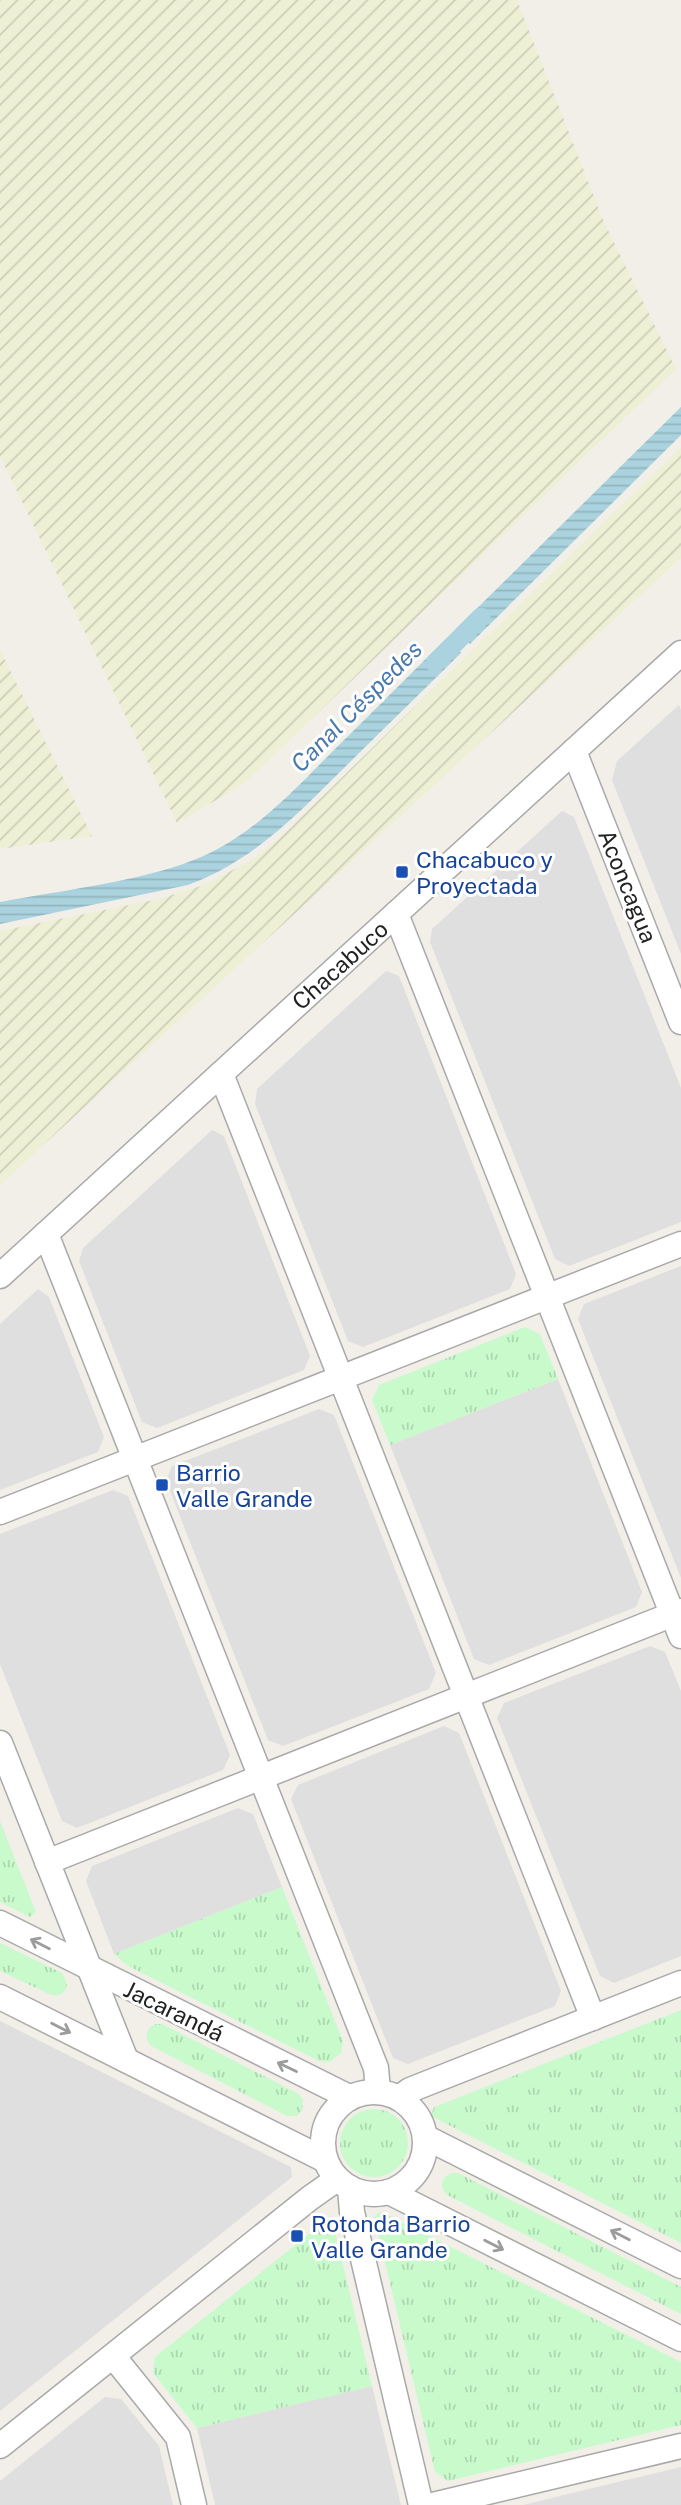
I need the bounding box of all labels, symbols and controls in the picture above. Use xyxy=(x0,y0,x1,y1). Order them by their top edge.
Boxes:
water label: Canal Céspedes xyxy=(285,634,428,777)
street label: Aconcagua xyxy=(593,825,663,947)
place label: Chacabuco y Proyectada xyxy=(416,846,553,899)
marker: Chacabuco y Proyectada xyxy=(394,864,410,880)
street label: Chacabuco xyxy=(287,915,393,1015)
place label: Barrio Valle Grande xyxy=(176,1459,313,1512)
marker: Barrio Valle Grande xyxy=(154,1477,170,1493)
one-way arrow xyxy=(30,1936,51,1950)
street label: Jacarandá xyxy=(120,1975,228,2047)
one-way arrow xyxy=(50,2021,71,2035)
one-way arrow xyxy=(278,2059,298,2073)
place label: Rotonda Barrio Valle Grande xyxy=(311,2210,470,2263)
marker: Rotonda Barrio Valle Grande xyxy=(289,2228,305,2244)
one-way arrow xyxy=(610,2228,631,2242)
one-way arrow xyxy=(483,2238,504,2252)

